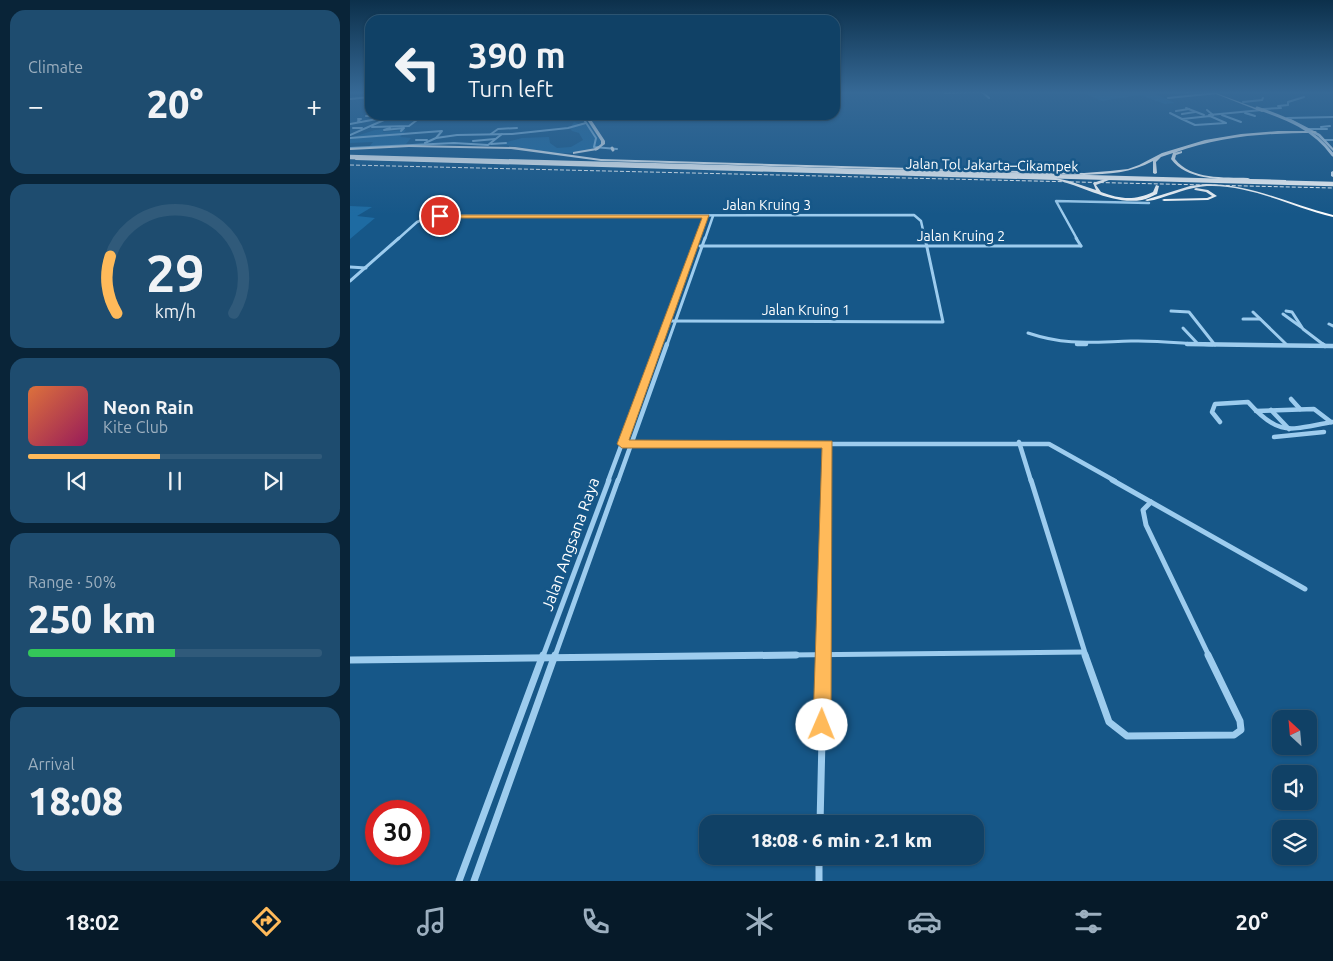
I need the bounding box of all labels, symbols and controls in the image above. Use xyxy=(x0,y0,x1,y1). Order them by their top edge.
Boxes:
icon: left xyxy=(385,35,450,100)
text: 390 m xyxy=(468,35,566,75)
text: Climate xyxy=(28,58,83,76)
text: Turn left xyxy=(468,76,553,101)
text: 20° xyxy=(147,83,203,125)
text: − xyxy=(28,90,44,121)
text: + xyxy=(306,90,322,121)
street label: Jalan Tol Jakarta–Cikampek xyxy=(905,155,1079,175)
pin xyxy=(419,195,461,237)
street label: Jalan Kruing 3 xyxy=(723,197,811,213)
icon: arrive xyxy=(426,202,454,230)
street label: Jalan Kruing 2 xyxy=(917,228,1005,244)
text: 29 xyxy=(146,244,204,302)
text: km/h xyxy=(154,301,196,321)
street label: Jalan Kruing 1 xyxy=(762,302,850,318)
text: Neon Rain xyxy=(103,396,194,418)
text: Kite Club xyxy=(103,418,168,436)
icon: previous xyxy=(63,467,91,495)
icon: pause xyxy=(161,467,189,495)
icon: next xyxy=(259,467,287,495)
street label: Jalan Angsana Raya xyxy=(538,475,602,613)
text: Range · 50% xyxy=(28,573,116,591)
text: 250 km xyxy=(28,598,156,640)
position arrow xyxy=(795,698,847,750)
north arrow xyxy=(1272,710,1318,755)
map controls xyxy=(1272,710,1317,865)
text: Arrival xyxy=(28,755,75,773)
button: sound xyxy=(1272,765,1317,810)
text: 18:08 xyxy=(28,780,123,822)
speed limit sign: 30 xyxy=(365,800,430,865)
button: layers xyxy=(1272,820,1317,865)
text: 18:08 · 6 min · 2.1 km xyxy=(751,829,932,851)
icon: directions xyxy=(249,904,284,939)
icon: music xyxy=(414,904,449,939)
icon: phone xyxy=(578,904,613,939)
icon: climate xyxy=(742,904,777,939)
icon: car xyxy=(907,904,942,939)
icon: filters xyxy=(1071,904,1106,939)
text: 18:02 xyxy=(65,909,120,934)
text: 20° xyxy=(1236,909,1268,934)

